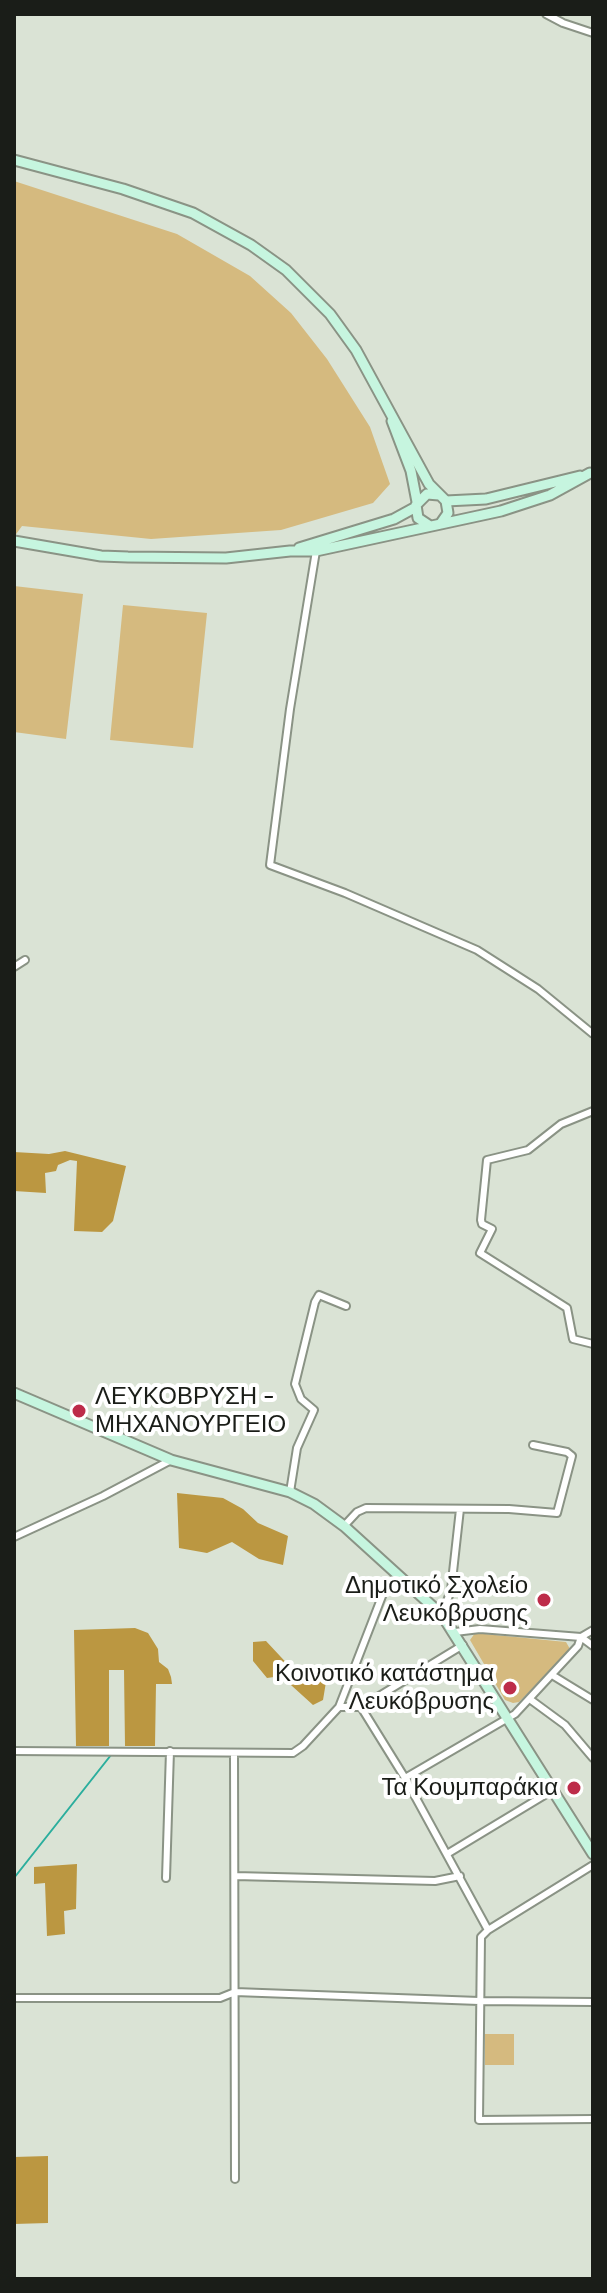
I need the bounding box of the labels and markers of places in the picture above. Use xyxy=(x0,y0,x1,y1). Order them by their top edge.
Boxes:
place label: ΛΕΥΚΟΒΡΥΣΗ - ΜΗΧΑΝΟΥΡΓΕΙΟ xyxy=(95,1383,286,1439)
marker: ΛΕΥΚΟΒΡΥΣΗ - ΜΗΧΑΝΟΥΡΓΕΙΟ xyxy=(70,1402,88,1420)
place label: Δημοτικό Σχολείο Λευκόβρυσης xyxy=(345,1572,528,1628)
marker: Δημοτικό Σχολείο Λευκόβρυσης xyxy=(535,1591,553,1609)
place label: Κοινοτικό κατάστημα Λευκόβρυσης xyxy=(275,1660,494,1716)
marker: Κοινοτικό κατάστημα Λευκόβρυσης xyxy=(501,1679,519,1697)
place label: Τα Κουμπαράκια xyxy=(381,1774,558,1802)
marker: Τα Κουμπαράκια xyxy=(565,1779,583,1797)

